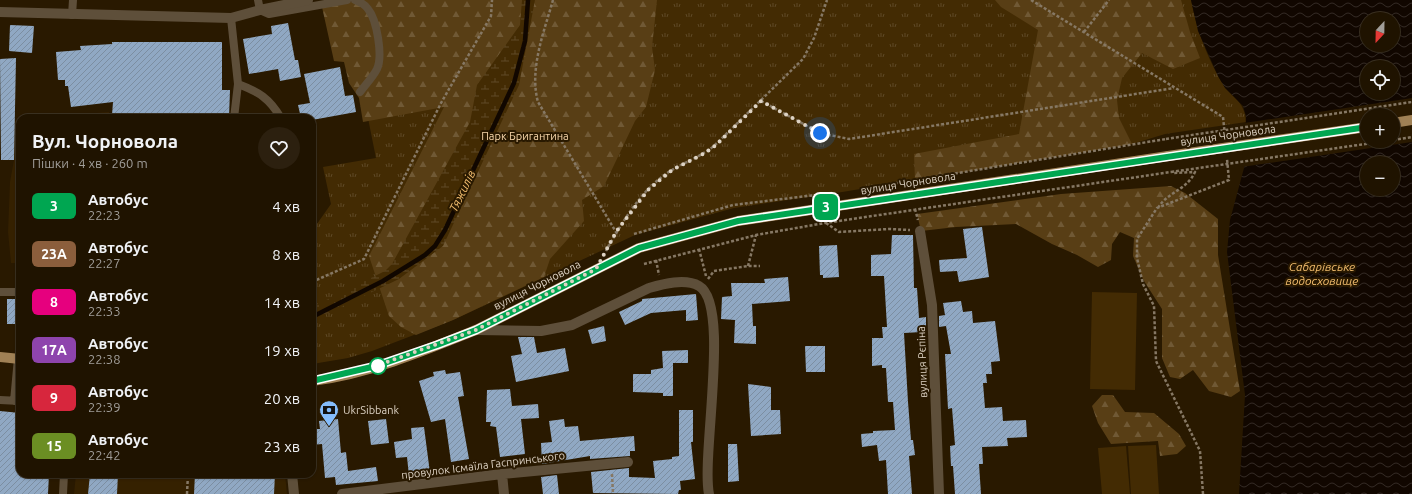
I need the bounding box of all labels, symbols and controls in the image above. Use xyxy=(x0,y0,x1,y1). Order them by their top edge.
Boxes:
north arrow xyxy=(1360,12,1400,52)
map controls xyxy=(1360,12,1400,196)
button: locate xyxy=(1360,60,1400,100)
button: + xyxy=(1360,108,1400,148)
street label: вулиця Чорновола xyxy=(1180,122,1276,148)
your location xyxy=(810,123,830,143)
button: heart xyxy=(258,127,300,169)
text: Вул. Чорновола xyxy=(32,130,178,152)
park label: Парк Бригантина xyxy=(481,130,569,142)
text: Пішки · 4 хв · 260 m xyxy=(32,156,148,170)
button: − xyxy=(1360,156,1400,196)
water label: Тяжилів xyxy=(446,168,478,214)
street label: вулиця Чорновола xyxy=(860,170,956,196)
text: Автобус xyxy=(88,191,148,208)
line badge: 3 xyxy=(813,194,839,220)
text: 3 xyxy=(50,198,58,214)
text: 4 хв xyxy=(272,198,300,215)
text: 3 xyxy=(822,199,830,215)
text: 22:23 xyxy=(88,208,121,222)
text: Автобус xyxy=(88,239,148,256)
text: 23А xyxy=(41,246,67,262)
text: 8 хв xyxy=(272,246,300,263)
text: 22:27 xyxy=(88,256,121,270)
street label: вулиця Чорновола xyxy=(491,258,583,312)
water label: Сабарівське водосховище xyxy=(1286,260,1358,287)
text: Автобус xyxy=(88,287,148,304)
text: 8 xyxy=(50,294,58,310)
text: 14 хв xyxy=(264,294,300,311)
text: 22:33 xyxy=(88,304,121,318)
street label: вулиця Рєпіна xyxy=(915,326,929,398)
text: Автобус xyxy=(88,335,148,352)
text: 17А xyxy=(41,342,67,358)
text: 19 хв xyxy=(264,342,300,359)
text: 22:38 xyxy=(88,352,121,366)
unlabelled marker xyxy=(369,357,387,375)
text: Автобус xyxy=(88,383,148,400)
text: 9 xyxy=(50,390,58,406)
text: 20 хв xyxy=(264,390,300,407)
bank icon: UkrSibbank xyxy=(318,399,340,427)
text: 22:39 xyxy=(88,400,121,414)
place label: UkrSibbank xyxy=(343,404,399,416)
text: Автобус xyxy=(88,431,148,448)
text: 15 xyxy=(46,438,62,454)
text: 23 хв xyxy=(264,438,300,455)
text: 22:42 xyxy=(88,448,121,462)
street label: провулок Ісмаїла Гаспринського xyxy=(400,449,566,481)

